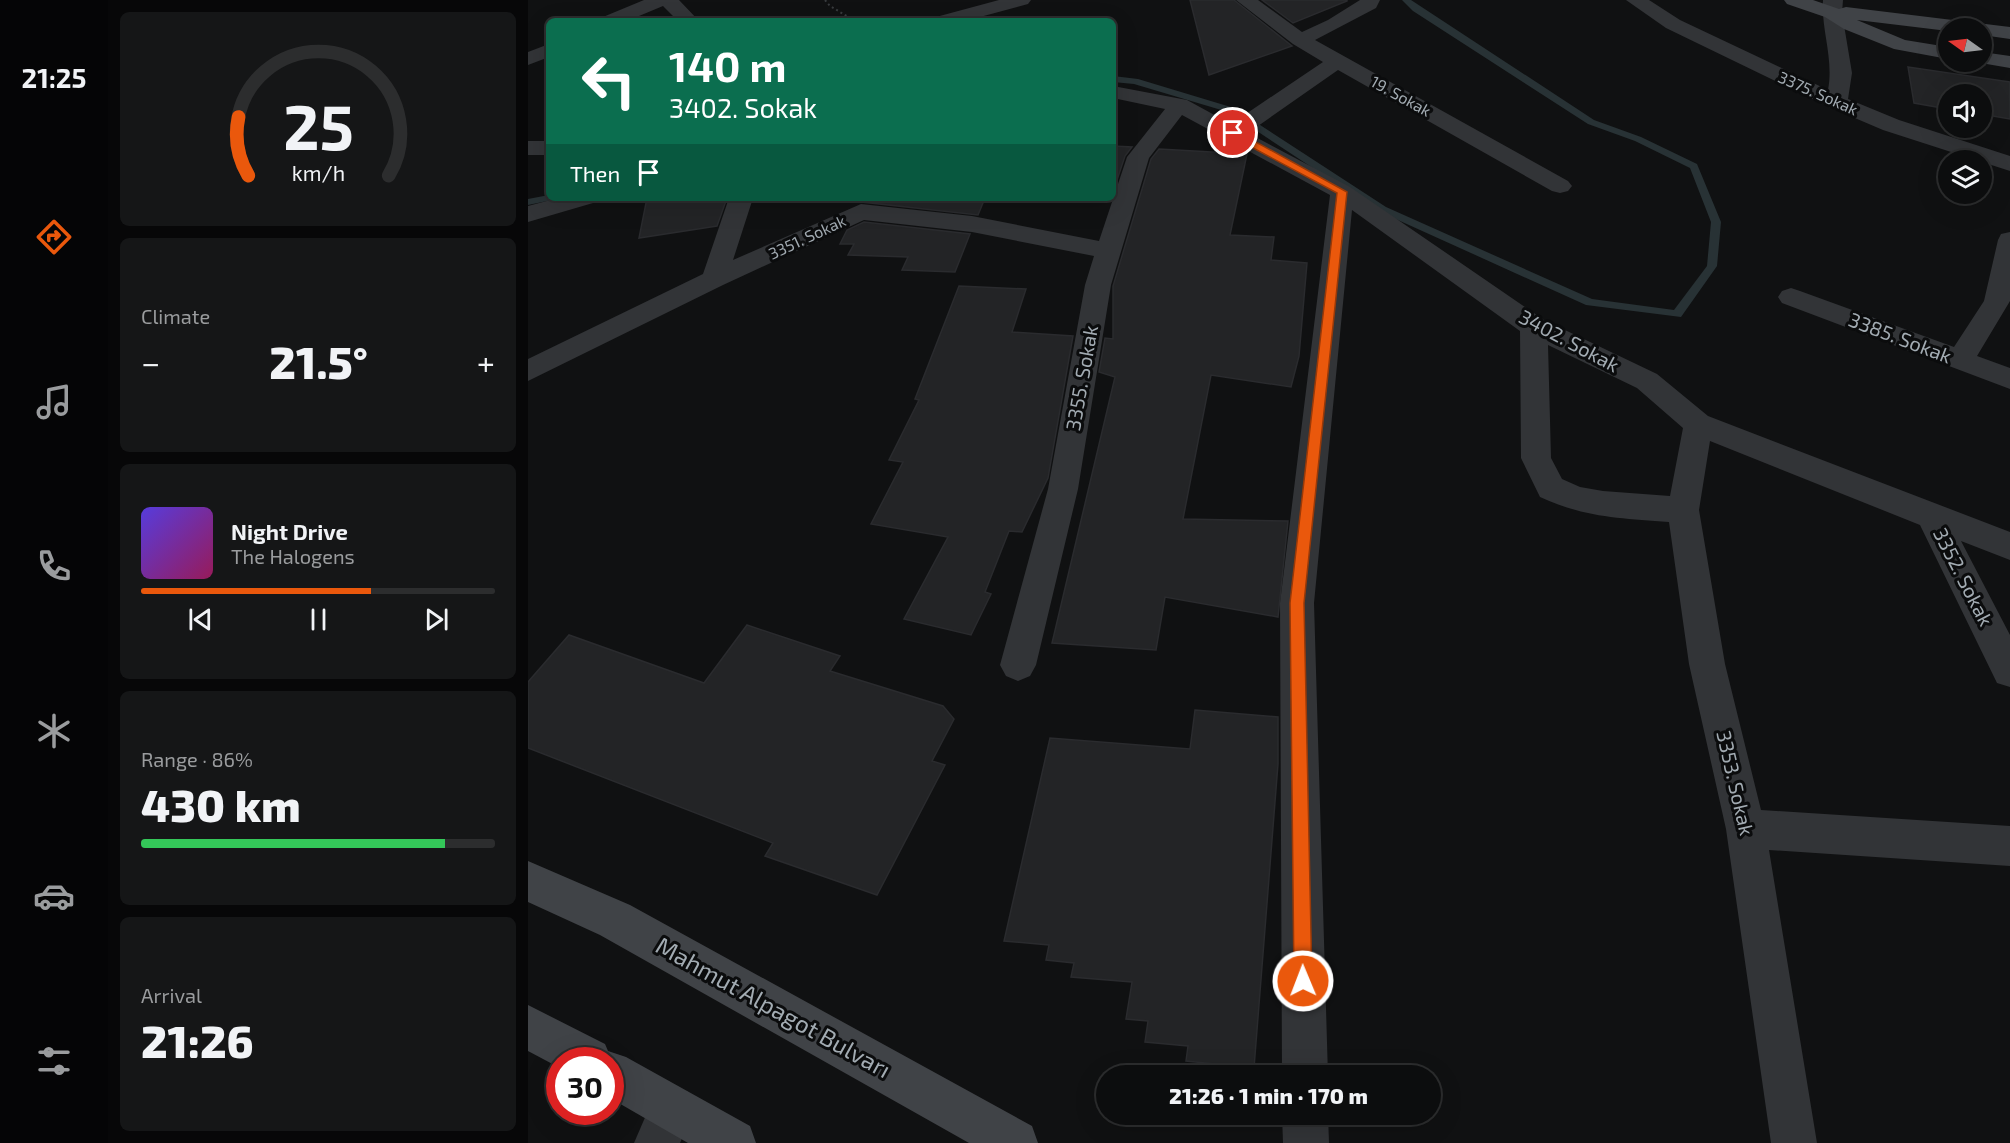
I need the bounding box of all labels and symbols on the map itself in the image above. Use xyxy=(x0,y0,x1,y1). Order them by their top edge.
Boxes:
north arrow xyxy=(1938,18,1992,72)
street label: 3375. Sokak xyxy=(1776,67,1861,118)
street label: 19. Sokak xyxy=(1368,71,1435,120)
pin xyxy=(1207,107,1258,158)
street label: 3351. Sokak xyxy=(765,210,848,263)
street label: 3402. Sokak xyxy=(1515,304,1624,376)
street label: 3385. Sokak xyxy=(1846,307,1955,368)
street label: 3355. Sokak xyxy=(1060,323,1102,432)
street label: 3352. Sokak xyxy=(1929,523,1999,630)
street label: 3353. Sokak xyxy=(1712,728,1760,838)
street label: Mahmut Alpagot Bulvarı xyxy=(651,930,896,1083)
position arrow xyxy=(1271,949,1335,1013)
speed limit sign: 30 xyxy=(546,1047,624,1125)

